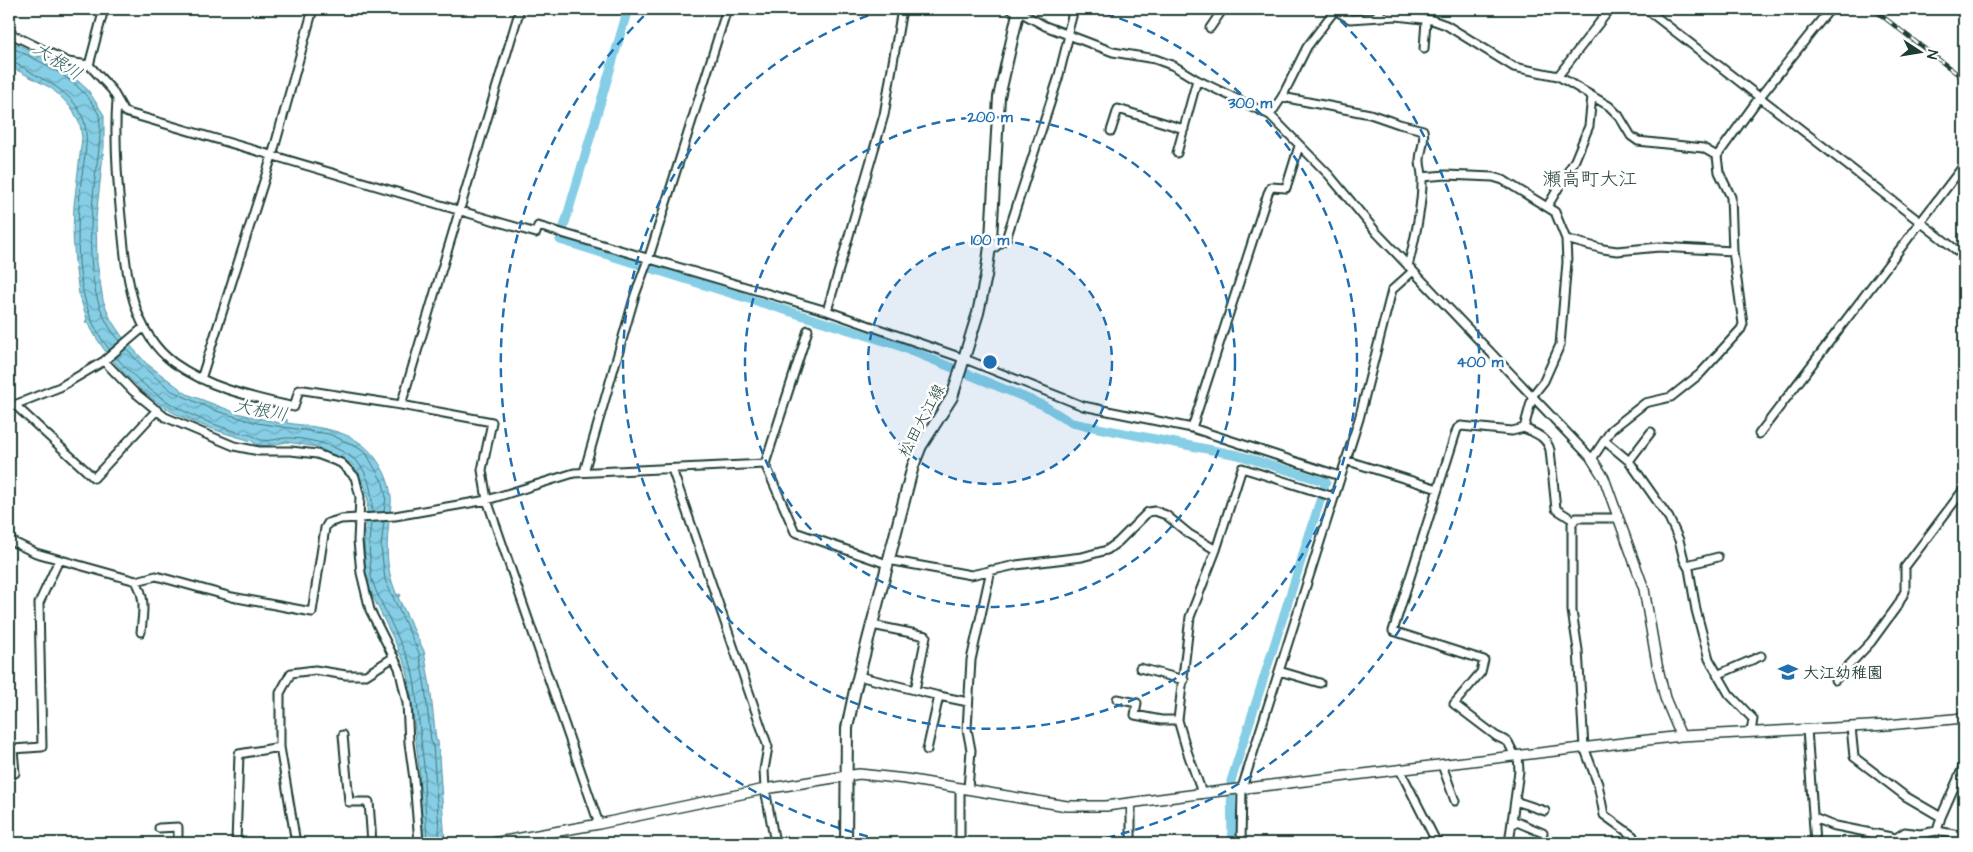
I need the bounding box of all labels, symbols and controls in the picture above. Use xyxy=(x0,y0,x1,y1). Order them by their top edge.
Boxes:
north arrow xyxy=(1896,28,1946,78)
water label: 大根川 xyxy=(28,36,87,87)
text: N xyxy=(1921,48,1942,61)
text: 300 m xyxy=(1227,93,1272,114)
text: 200 m xyxy=(966,107,1013,128)
district label: 瀬高町大江 xyxy=(1542,166,1638,193)
text: 100 m xyxy=(971,230,1010,251)
text: 400 m xyxy=(1457,352,1504,373)
centre of rings xyxy=(981,353,999,371)
street label: 松田大江線 xyxy=(893,380,950,461)
water label: 大根川 xyxy=(232,393,290,428)
school or university icon: 大江幼稚園 xyxy=(1777,661,1799,683)
place label: 大江幼稚園 xyxy=(1803,662,1883,684)

